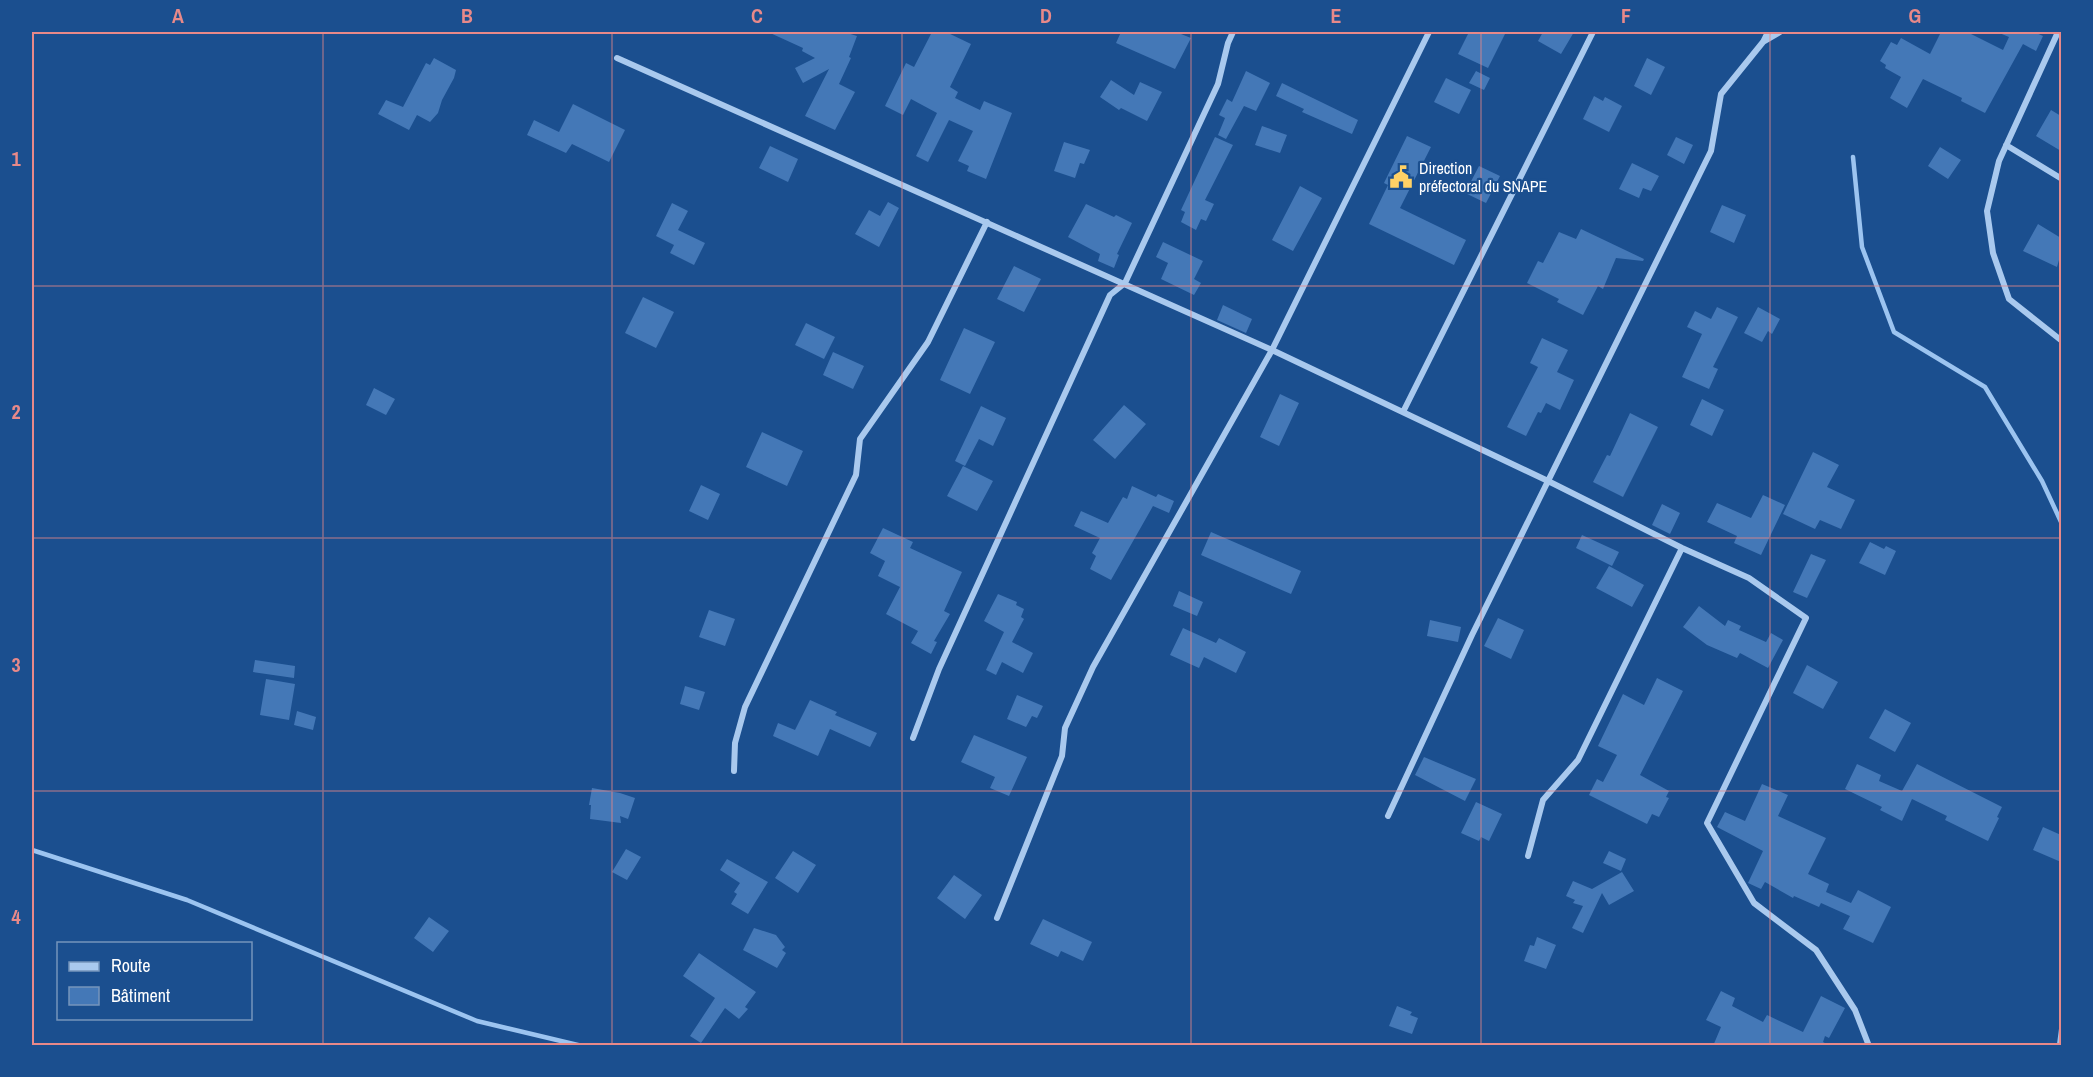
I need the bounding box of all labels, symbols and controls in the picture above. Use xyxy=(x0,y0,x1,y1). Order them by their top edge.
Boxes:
text: A xyxy=(172,2,184,29)
text: B xyxy=(461,2,473,29)
text: C xyxy=(751,2,763,29)
text: D xyxy=(1040,2,1052,29)
text: E xyxy=(1331,2,1342,29)
text: F xyxy=(1621,2,1631,29)
text: G xyxy=(1909,2,1921,29)
text: 1 xyxy=(11,145,21,172)
place label: Direction préfectoral du SNAPE xyxy=(1419,157,1547,197)
public building icon: Direction préfectoral du SNAPE xyxy=(1388,164,1414,190)
text: 2 xyxy=(11,398,21,425)
text: 3 xyxy=(11,651,21,678)
text: 4 xyxy=(11,903,21,930)
legend xyxy=(57,942,252,1020)
text: Route xyxy=(111,953,150,978)
text: Bâtiment xyxy=(111,983,170,1008)

